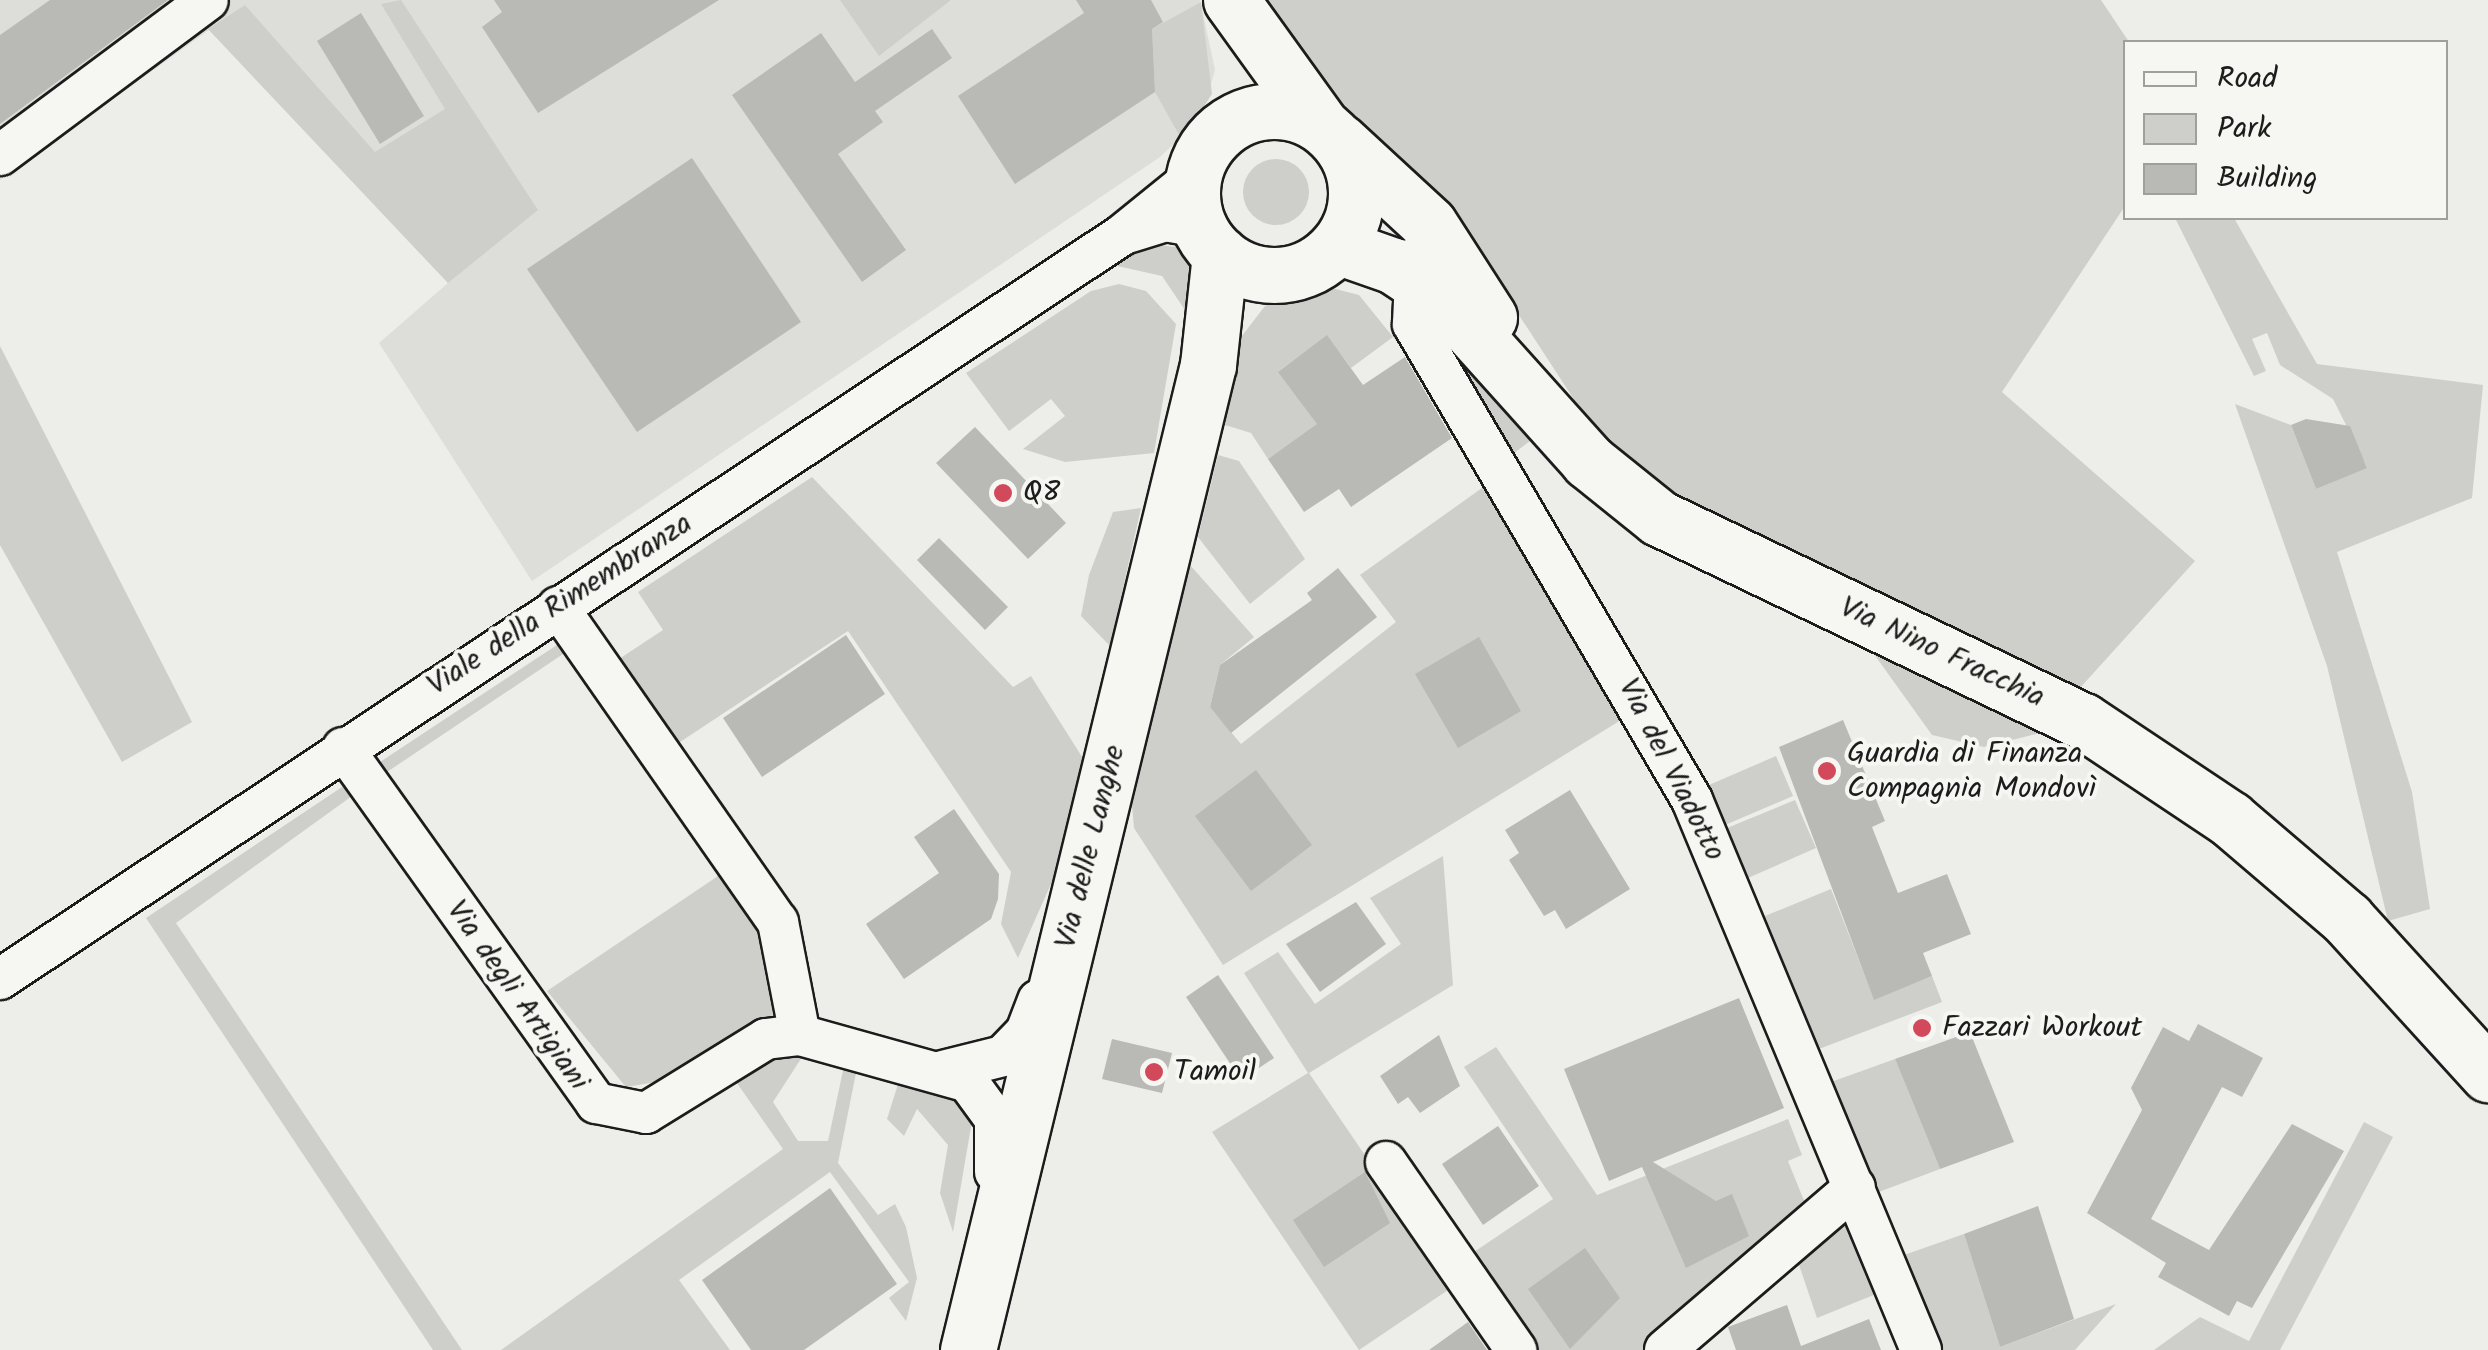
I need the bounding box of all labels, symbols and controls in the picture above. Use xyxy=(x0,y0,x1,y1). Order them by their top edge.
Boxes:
legend xyxy=(2123,40,2448,220)
text: Road xyxy=(2217,55,2277,103)
text: Park xyxy=(2217,105,2271,153)
text: Building xyxy=(2217,155,2317,203)
place label: Q8 xyxy=(1023,475,1060,511)
marker: Q8 xyxy=(992,482,1014,504)
street label: Viale della Rimembranza xyxy=(421,506,699,704)
street label: Via Nino Fracchia xyxy=(1834,590,2050,716)
street label: Via del Viadotto xyxy=(1610,673,1732,867)
place label: Guardia di Finanza Compagnia Mondovì xyxy=(1847,736,2096,806)
street label: Via delle Langhe xyxy=(1048,742,1134,952)
marker: Guardia di Finanza Compagnia Mondovì xyxy=(1816,760,1838,782)
street label: Via degli Artigiani xyxy=(438,894,596,1098)
place label: Fazzari Workout xyxy=(1942,1010,2142,1046)
marker: Fazzari Workout xyxy=(1911,1017,1933,1039)
place label: Tamoil xyxy=(1174,1054,1256,1090)
marker: Tamoil xyxy=(1143,1061,1165,1083)

